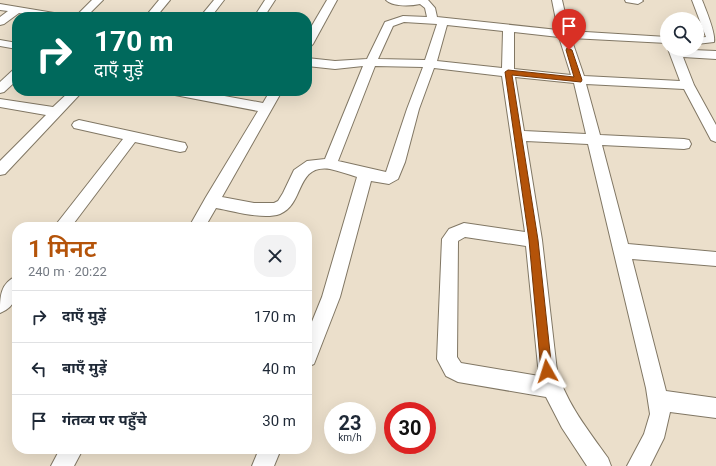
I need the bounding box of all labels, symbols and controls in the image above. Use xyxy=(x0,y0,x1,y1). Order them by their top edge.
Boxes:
pin xyxy=(552,9,586,50)
map controls xyxy=(660,12,704,56)
button: search xyxy=(660,12,704,56)
icon: arrive xyxy=(558,15,580,37)
text: 170 m xyxy=(94,25,173,58)
icon: right xyxy=(28,28,80,80)
text: दाएँ मुड़ें xyxy=(94,59,143,80)
text: 1 मिनट xyxy=(28,235,96,263)
button: close xyxy=(254,235,296,277)
text: 240 m · 20:22 xyxy=(28,264,107,279)
icon: right xyxy=(28,306,50,328)
text: दाएँ मुड़ें xyxy=(62,307,106,325)
text: 170 m xyxy=(254,308,296,326)
position arrow xyxy=(526,350,568,392)
icon: left xyxy=(28,358,50,380)
text: बाएँ मुड़ें xyxy=(62,359,107,377)
text: 40 m xyxy=(262,360,296,378)
speed limit sign: 30 xyxy=(384,402,436,454)
icon: arrive xyxy=(28,410,50,432)
text: गंतव्य पर पहुँचे xyxy=(62,411,147,429)
text: 23 xyxy=(339,411,361,435)
text: 30 m xyxy=(262,412,296,430)
text: km/h xyxy=(338,432,362,443)

